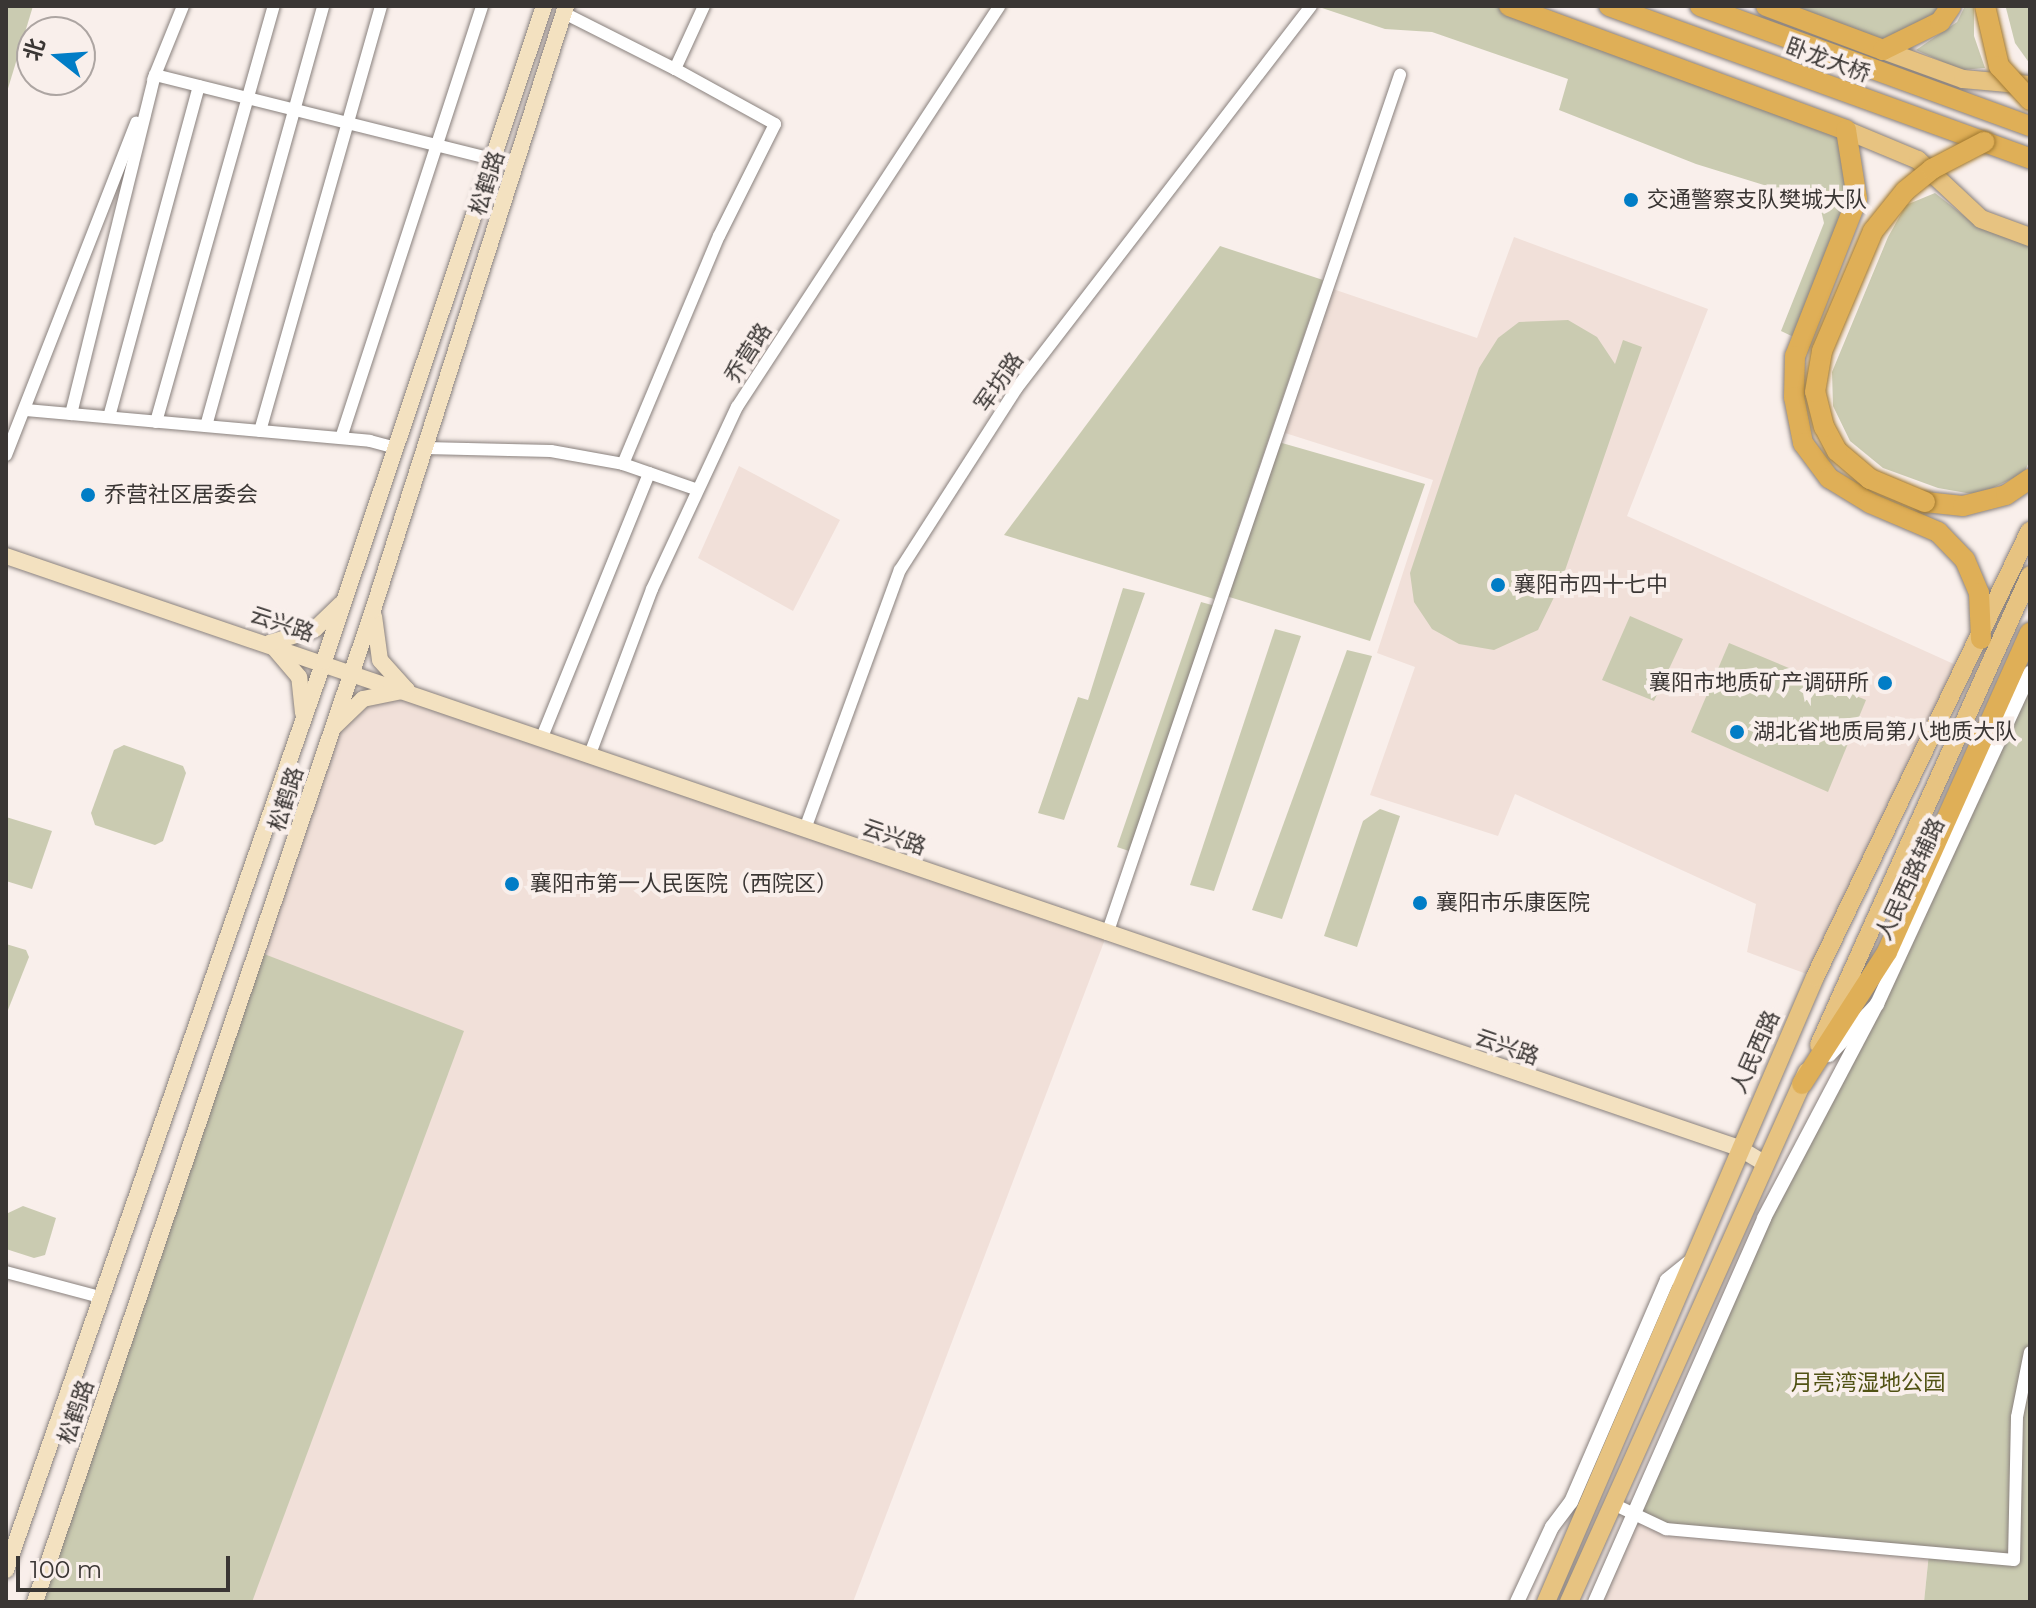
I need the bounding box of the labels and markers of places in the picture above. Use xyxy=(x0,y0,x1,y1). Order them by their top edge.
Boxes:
place label: 交通警察支队樊城大队 xyxy=(1647,187,1867,213)
marker: 交通警察支队樊城大队 xyxy=(1622,191,1640,209)
place label: 乔营社区居委会 xyxy=(104,482,258,508)
marker: 乔营社区居委会 xyxy=(79,486,97,504)
place label: 襄阳市四十七中 xyxy=(1514,572,1668,598)
marker: 襄阳市四十七中 xyxy=(1489,576,1507,594)
place label: 襄阳市地质矿产调研所 xyxy=(1649,670,1869,696)
marker: 襄阳市地质矿产调研所 xyxy=(1876,674,1894,692)
place label: 湖北省地质局第八地质大队 xyxy=(1753,719,2017,745)
marker: 湖北省地质局第八地质大队 xyxy=(1728,723,1746,741)
place label: 襄阳市第一人民医院（西院区） xyxy=(530,871,838,897)
marker: 襄阳市第一人民医院（西院区） xyxy=(501,873,523,895)
place label: 襄阳市乐康医院 xyxy=(1436,890,1590,916)
marker: 襄阳市乐康医院 xyxy=(1411,894,1429,912)

